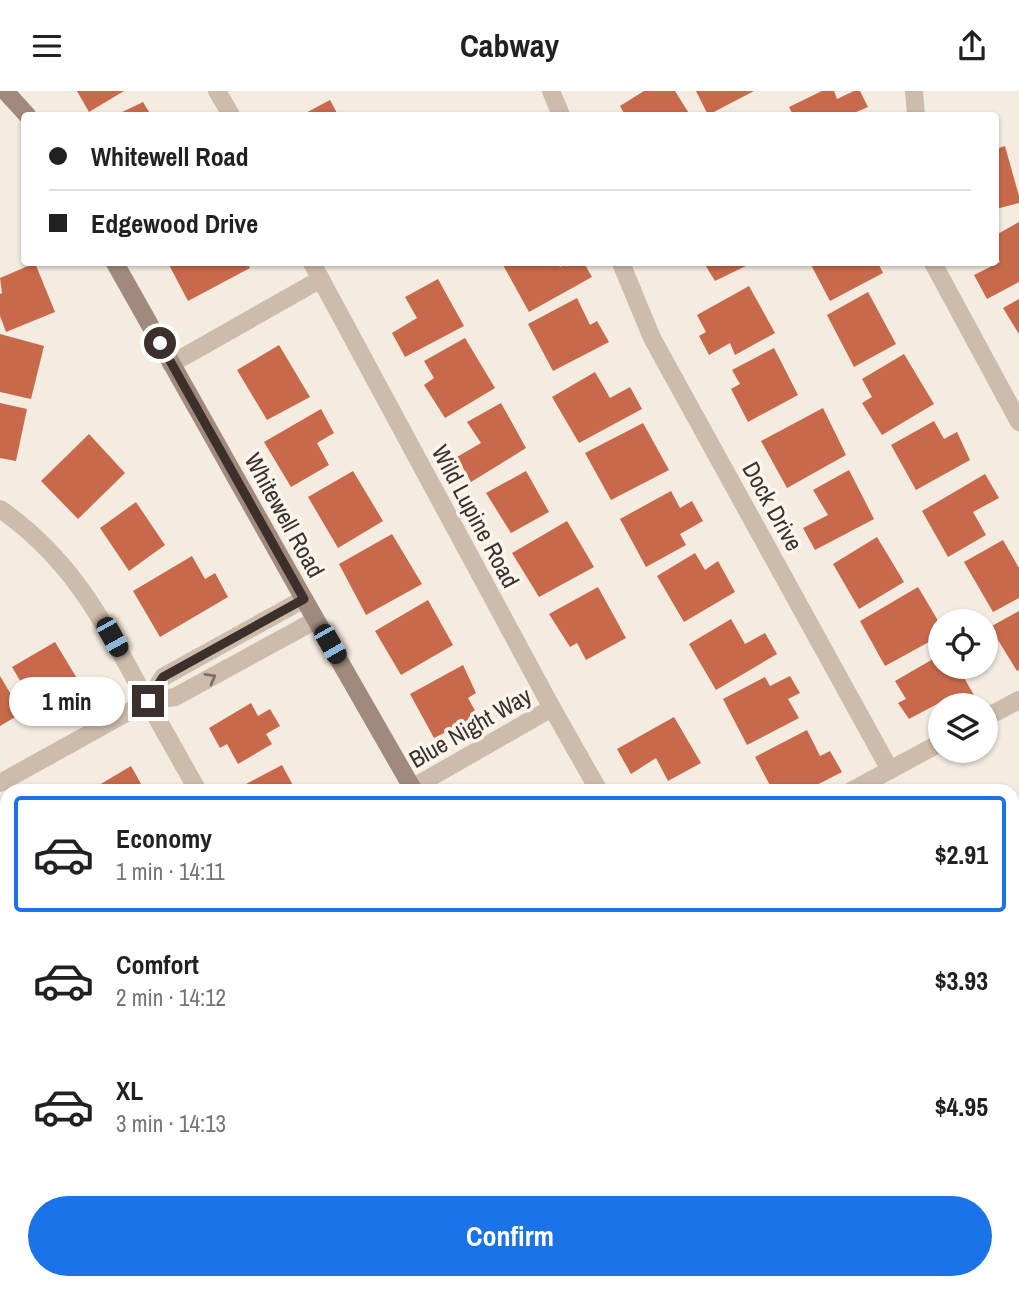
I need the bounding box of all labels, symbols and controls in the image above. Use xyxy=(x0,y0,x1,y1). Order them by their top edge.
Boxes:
text: Cabway xyxy=(460,24,559,67)
icon: menu xyxy=(28,27,66,65)
icon: share xyxy=(953,27,991,65)
text: Whitewell Road xyxy=(91,139,249,174)
text: Edgewood Drive xyxy=(91,206,258,241)
route start xyxy=(144,327,176,359)
street label: Wild Lupine Road xyxy=(425,439,527,593)
street label: Whitewell Road xyxy=(238,447,332,583)
street label: Dock Drive xyxy=(735,456,811,556)
map controls xyxy=(928,609,998,763)
button: locate xyxy=(928,609,998,679)
car xyxy=(93,614,132,660)
car xyxy=(311,621,350,667)
one-way arrow xyxy=(204,673,216,686)
callout: 1 min xyxy=(8,677,124,725)
street label: Blue Night Way xyxy=(403,679,537,775)
route end xyxy=(132,685,164,717)
text: 1 min xyxy=(42,686,92,717)
button: layers xyxy=(928,693,998,763)
text: Economy xyxy=(116,821,212,856)
icon: car xyxy=(32,823,95,886)
text: $2.91 xyxy=(935,837,988,872)
text: 1 min · 14:11 xyxy=(116,856,225,887)
text: Comfort xyxy=(116,947,199,982)
icon: car xyxy=(32,949,95,1012)
text: $3.93 xyxy=(935,963,988,998)
text: 2 min · 14:12 xyxy=(116,982,226,1013)
text: XL xyxy=(116,1073,143,1108)
icon: car xyxy=(32,1075,95,1138)
text: $4.95 xyxy=(935,1089,988,1124)
text: 3 min · 14:13 xyxy=(116,1108,226,1139)
button: Confirm xyxy=(28,1196,992,1276)

